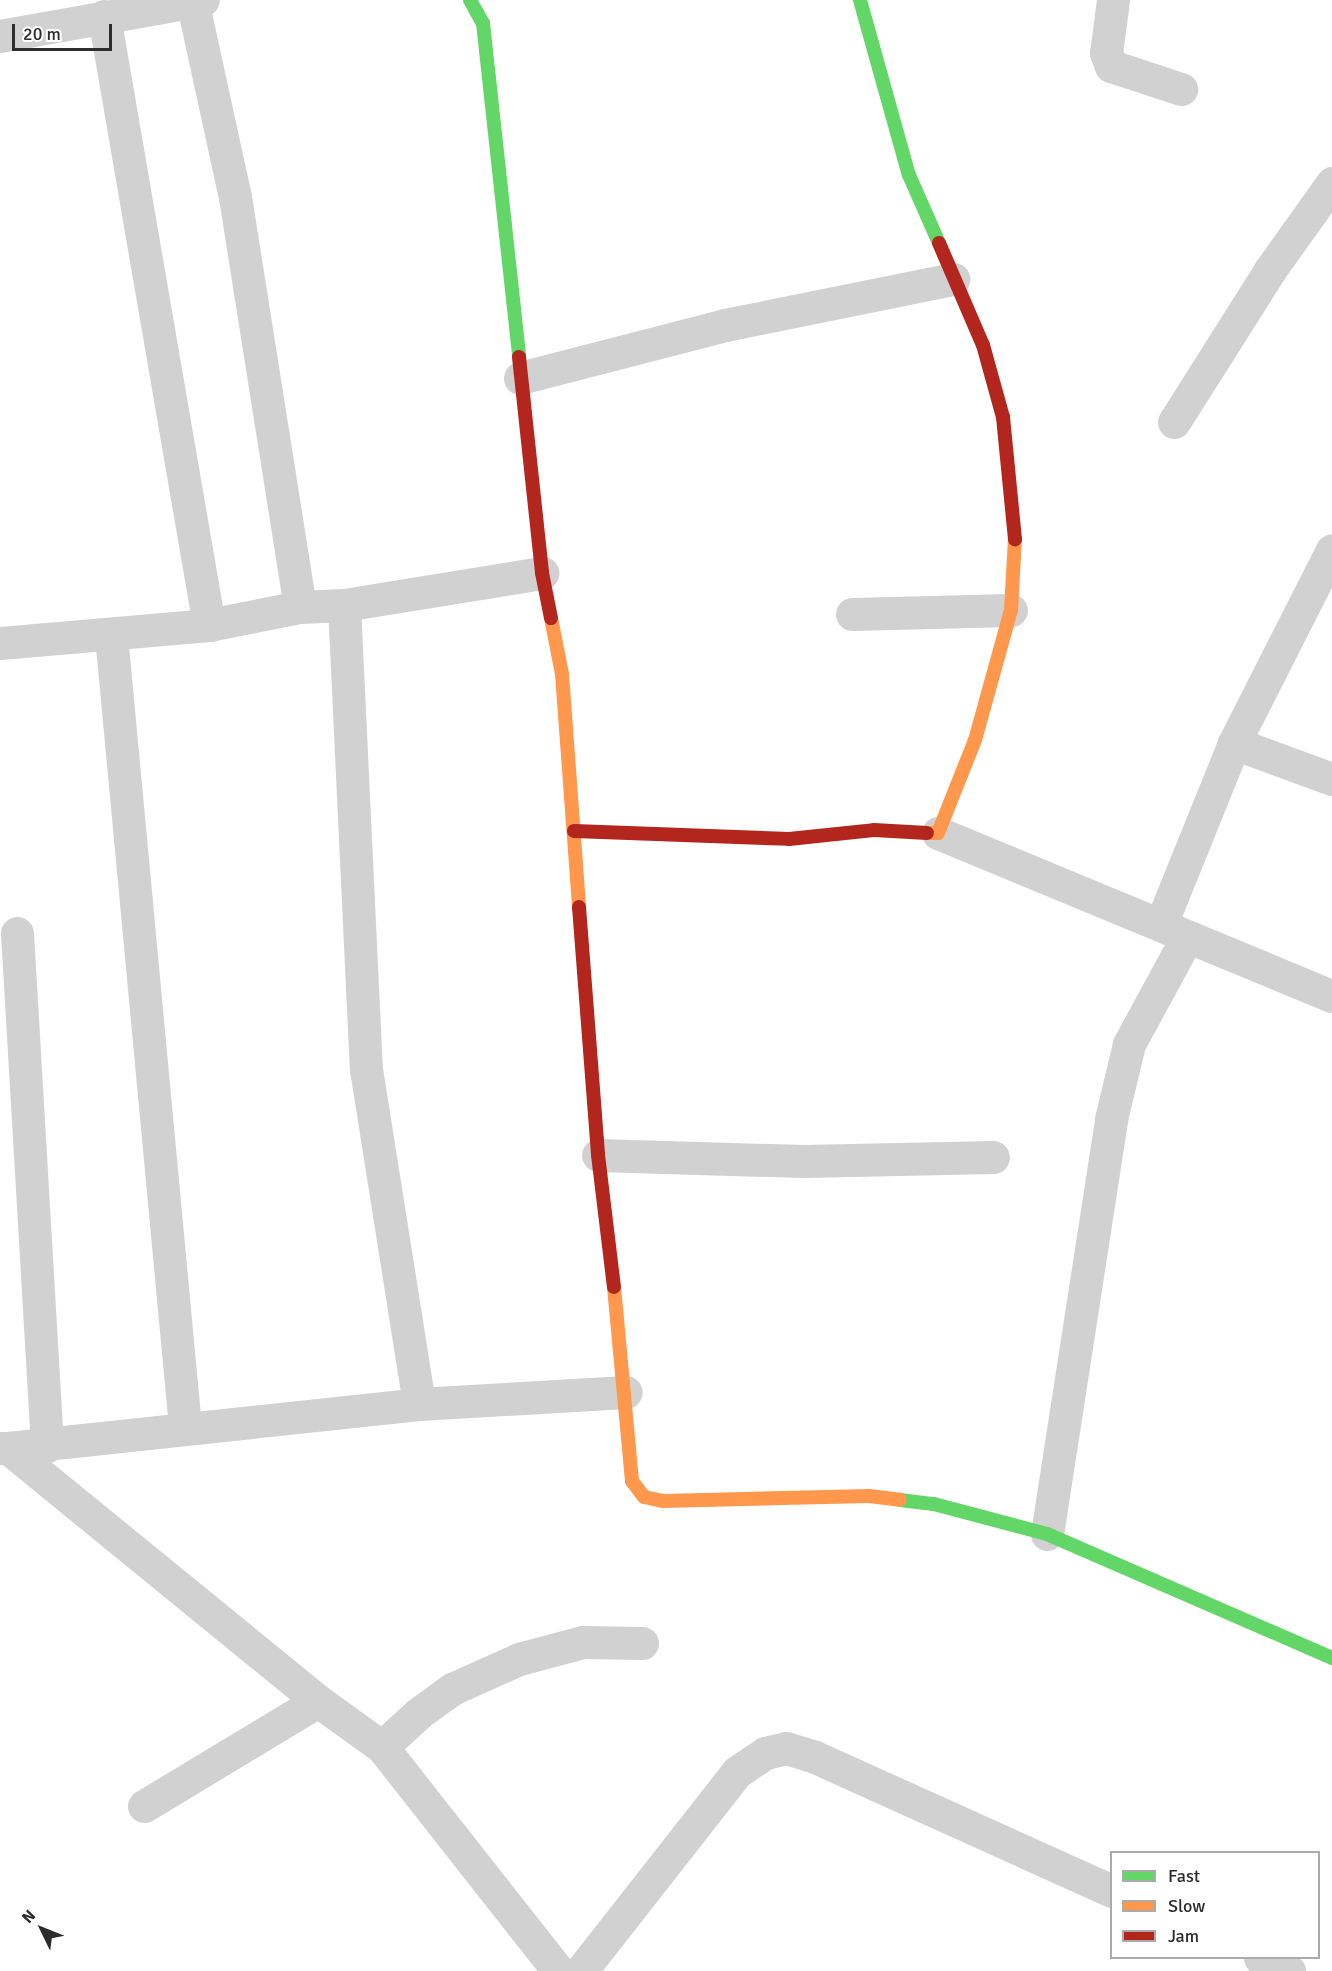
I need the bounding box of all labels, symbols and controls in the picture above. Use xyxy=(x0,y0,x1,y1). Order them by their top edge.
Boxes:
scale bar xyxy=(15,12,116,50)
text: 20 m xyxy=(23,23,61,45)
legend xyxy=(1110,1851,1320,1959)
text: Fast xyxy=(1168,1865,1200,1887)
text: Slow xyxy=(1168,1895,1205,1917)
north arrow xyxy=(12,1899,72,1959)
text: N xyxy=(18,1906,40,1928)
text: Jam xyxy=(1168,1925,1199,1947)

